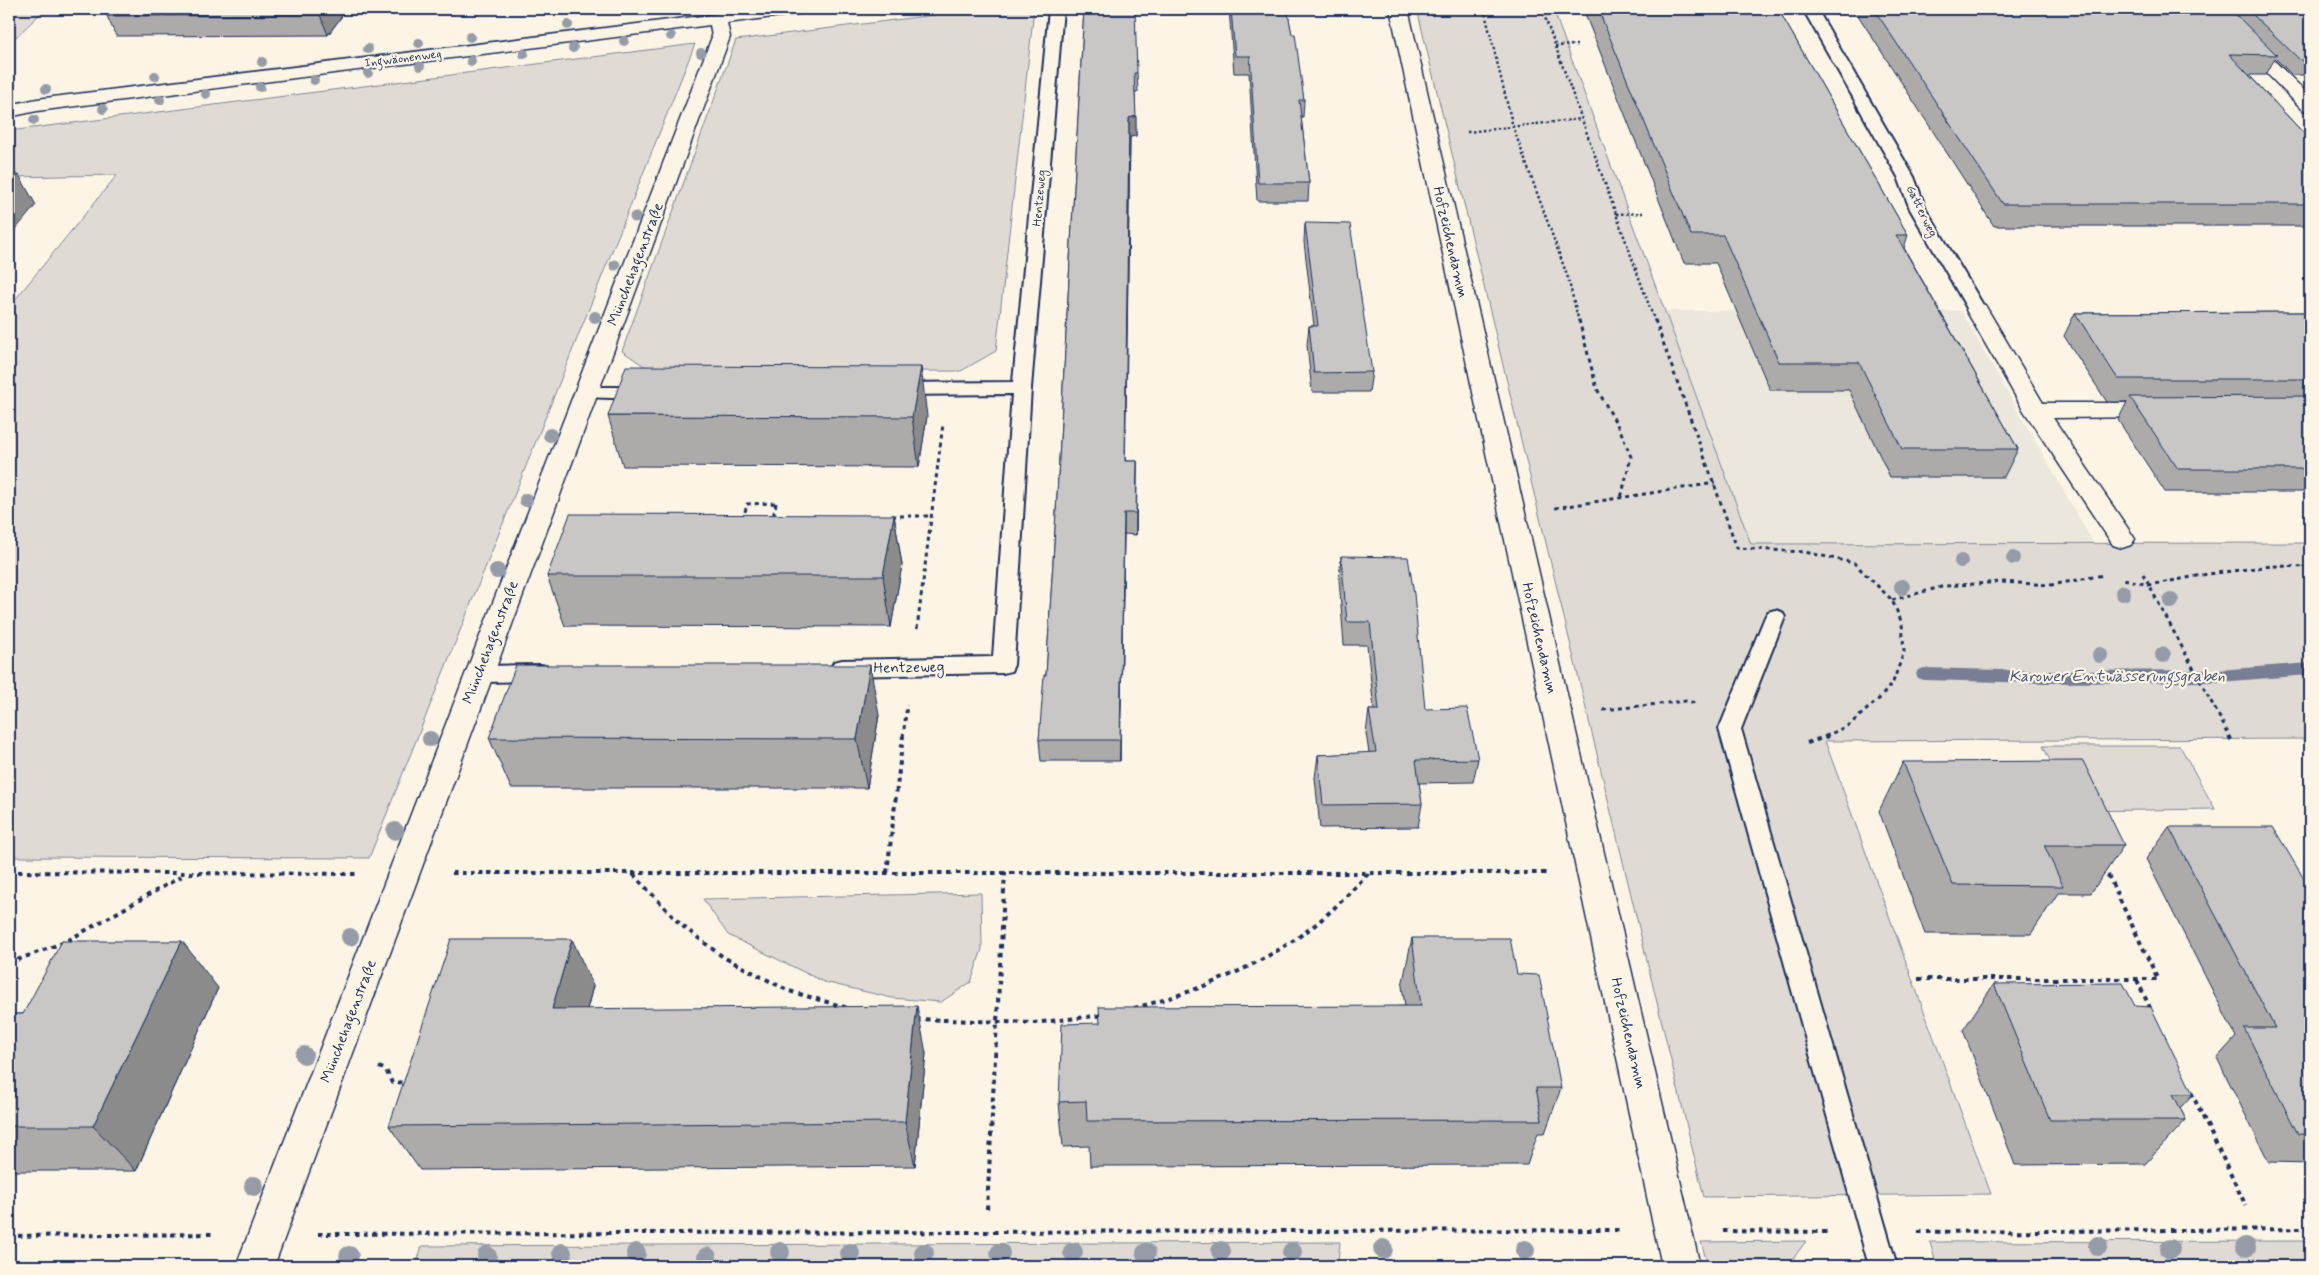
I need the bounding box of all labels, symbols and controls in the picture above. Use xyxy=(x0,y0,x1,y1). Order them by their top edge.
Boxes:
street label: Ingwäonenweg xyxy=(364,46,443,73)
street label: Hentzeweg xyxy=(1030,169,1050,227)
street label: Gatterweg xyxy=(1902,183,1941,240)
street label: Hofzeichendamm xyxy=(1428,185,1473,300)
street label: Münchehagenstraße xyxy=(603,200,670,329)
street label: Münchehagenstraße xyxy=(458,578,525,707)
street label: Hofzeichendamm xyxy=(1517,581,1562,696)
street label: Hentzeweg xyxy=(873,657,945,680)
water label: Karower Entwässerungsgraben xyxy=(2009,666,2225,689)
street label: Münchehagenstraße xyxy=(316,957,383,1086)
street label: Hofzeichendamm xyxy=(1606,976,1651,1091)

